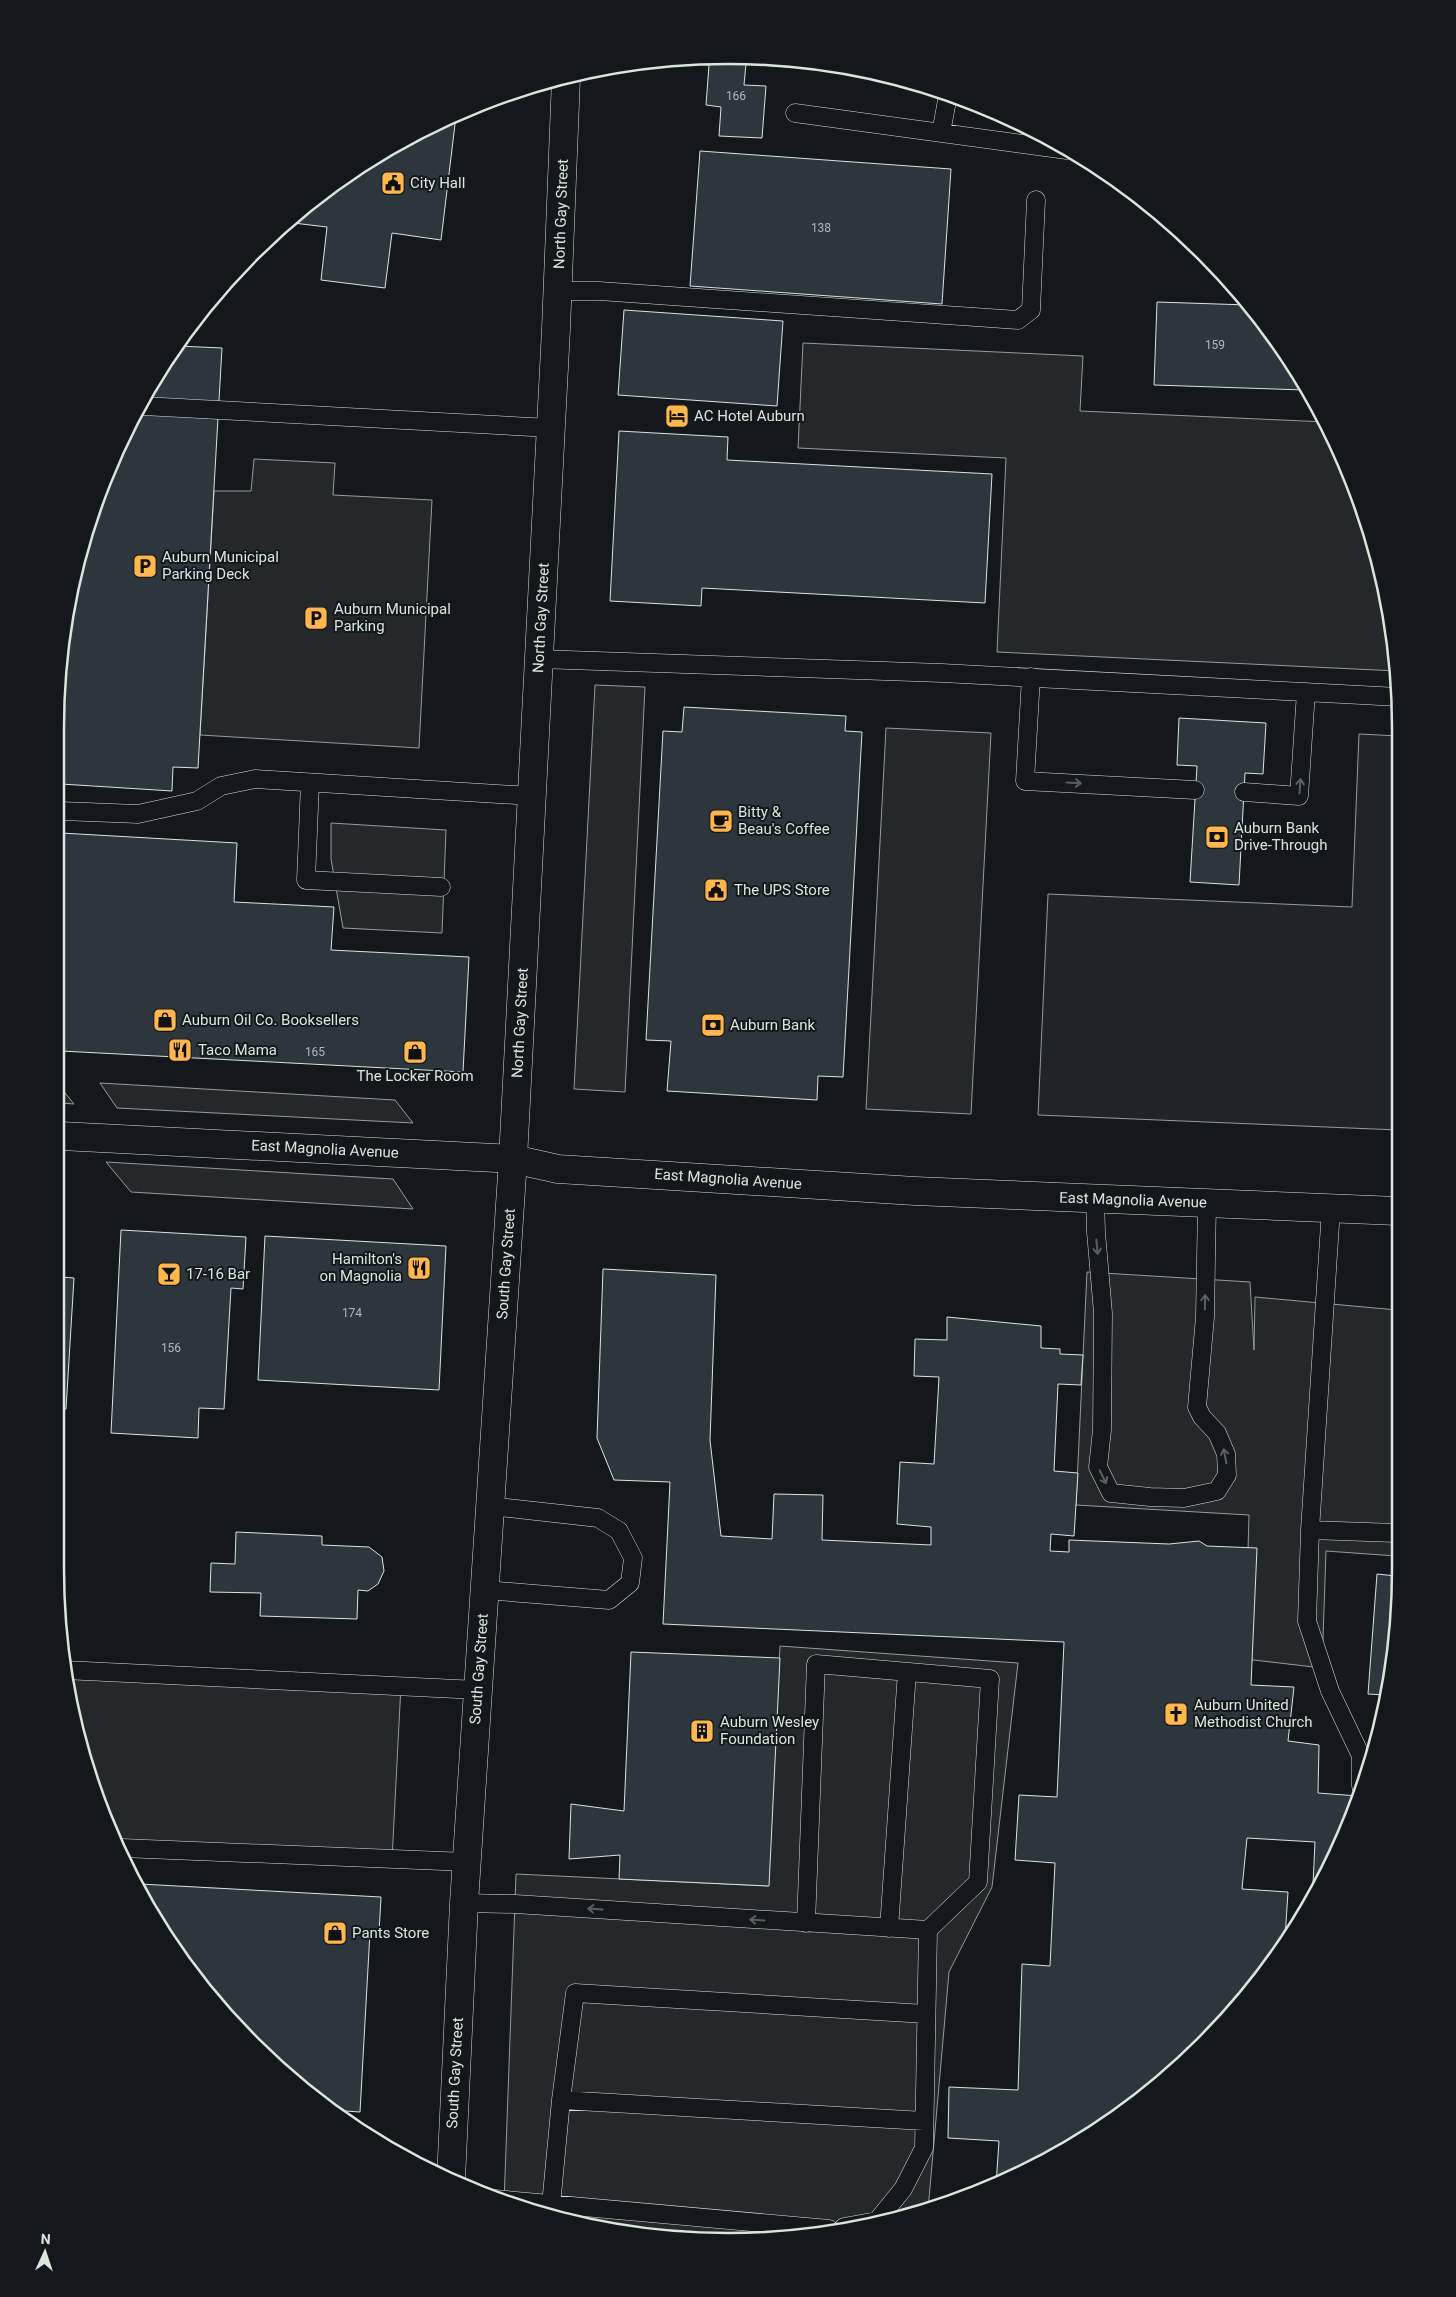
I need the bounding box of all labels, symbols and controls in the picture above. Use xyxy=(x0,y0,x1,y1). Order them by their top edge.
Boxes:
house number: 166 xyxy=(726,89,746,103)
street label: North Gay Street xyxy=(550,159,572,269)
public building icon: City Hall xyxy=(380,170,406,196)
place label: City Hall xyxy=(410,174,465,192)
house number: 138 xyxy=(811,221,831,235)
house number: 159 xyxy=(1205,338,1225,352)
hotel icon: AC Hotel Auburn xyxy=(664,403,690,429)
place label: AC Hotel Auburn xyxy=(694,407,805,425)
place label: Auburn Municipal Parking Deck xyxy=(162,548,279,583)
parking icon: Auburn Municipal Parking Deck xyxy=(132,553,158,579)
street label: North Gay Street xyxy=(529,562,553,674)
place label: Auburn Municipal Parking xyxy=(334,600,451,635)
parking icon: Auburn Municipal Parking xyxy=(303,605,329,631)
one-way arrow xyxy=(1296,778,1305,794)
one-way arrow xyxy=(1065,779,1081,788)
place label: Bitty & Beau's Coffee xyxy=(738,803,830,838)
cafe icon: Bitty & Beau's Coffee xyxy=(708,808,734,834)
place label: Auburn Bank Drive-Through xyxy=(1234,819,1328,854)
bank icon: Auburn Bank Drive-Through xyxy=(1204,824,1230,850)
public building icon: The UPS Store xyxy=(703,877,729,903)
place label: The UPS Store xyxy=(734,881,830,899)
street label: North Gay Street xyxy=(508,967,532,1079)
shop icon: Auburn Oil Co. Booksellers xyxy=(152,1007,178,1033)
place label: Auburn Oil Co. Booksellers xyxy=(182,1011,359,1029)
bank icon: Auburn Bank xyxy=(700,1012,726,1038)
place label: Auburn Bank xyxy=(730,1016,816,1034)
restaurant icon: Taco Mama xyxy=(167,1037,193,1063)
shop icon: The Locker Room xyxy=(402,1039,428,1065)
place label: Taco Mama xyxy=(198,1041,277,1059)
house number: 165 xyxy=(305,1045,325,1059)
place label: The Locker Room xyxy=(356,1067,474,1085)
street label: East Magnolia Avenue xyxy=(251,1136,399,1162)
street label: East Magnolia Avenue xyxy=(654,1165,802,1193)
street label: East Magnolia Avenue xyxy=(1059,1188,1207,1212)
street label: South Gay Street xyxy=(493,1208,519,1320)
one-way arrow xyxy=(1093,1239,1102,1255)
place label: Hamilton's on Magnolia xyxy=(319,1250,402,1285)
restaurant icon: Hamilton's on Magnolia xyxy=(406,1255,432,1281)
bar icon: 17-16 Bar xyxy=(156,1261,182,1287)
place label: 17-16 Bar xyxy=(186,1265,250,1283)
one-way arrow xyxy=(1200,1294,1210,1310)
house number: 174 xyxy=(342,1306,362,1320)
house number: 156 xyxy=(161,1341,181,1355)
one-way arrow xyxy=(1219,1448,1229,1464)
one-way arrow xyxy=(1099,1469,1109,1484)
street label: South Gay Street xyxy=(466,1613,492,1725)
place label: Auburn United Methodist Church xyxy=(1194,1696,1313,1731)
church icon: Auburn United Methodist Church xyxy=(1163,1701,1189,1727)
place label: Auburn Wesley Foundation xyxy=(720,1713,819,1748)
building icon: Auburn Wesley Foundation xyxy=(689,1718,715,1744)
one-way arrow xyxy=(587,1904,603,1913)
one-way arrow xyxy=(749,1915,765,1924)
shop icon: Pants Store xyxy=(322,1920,348,1946)
place label: Pants Store xyxy=(352,1924,429,1942)
street label: South Gay Street xyxy=(443,2017,467,2129)
north arrow xyxy=(20,2227,70,2277)
text: N xyxy=(40,2231,51,2247)

